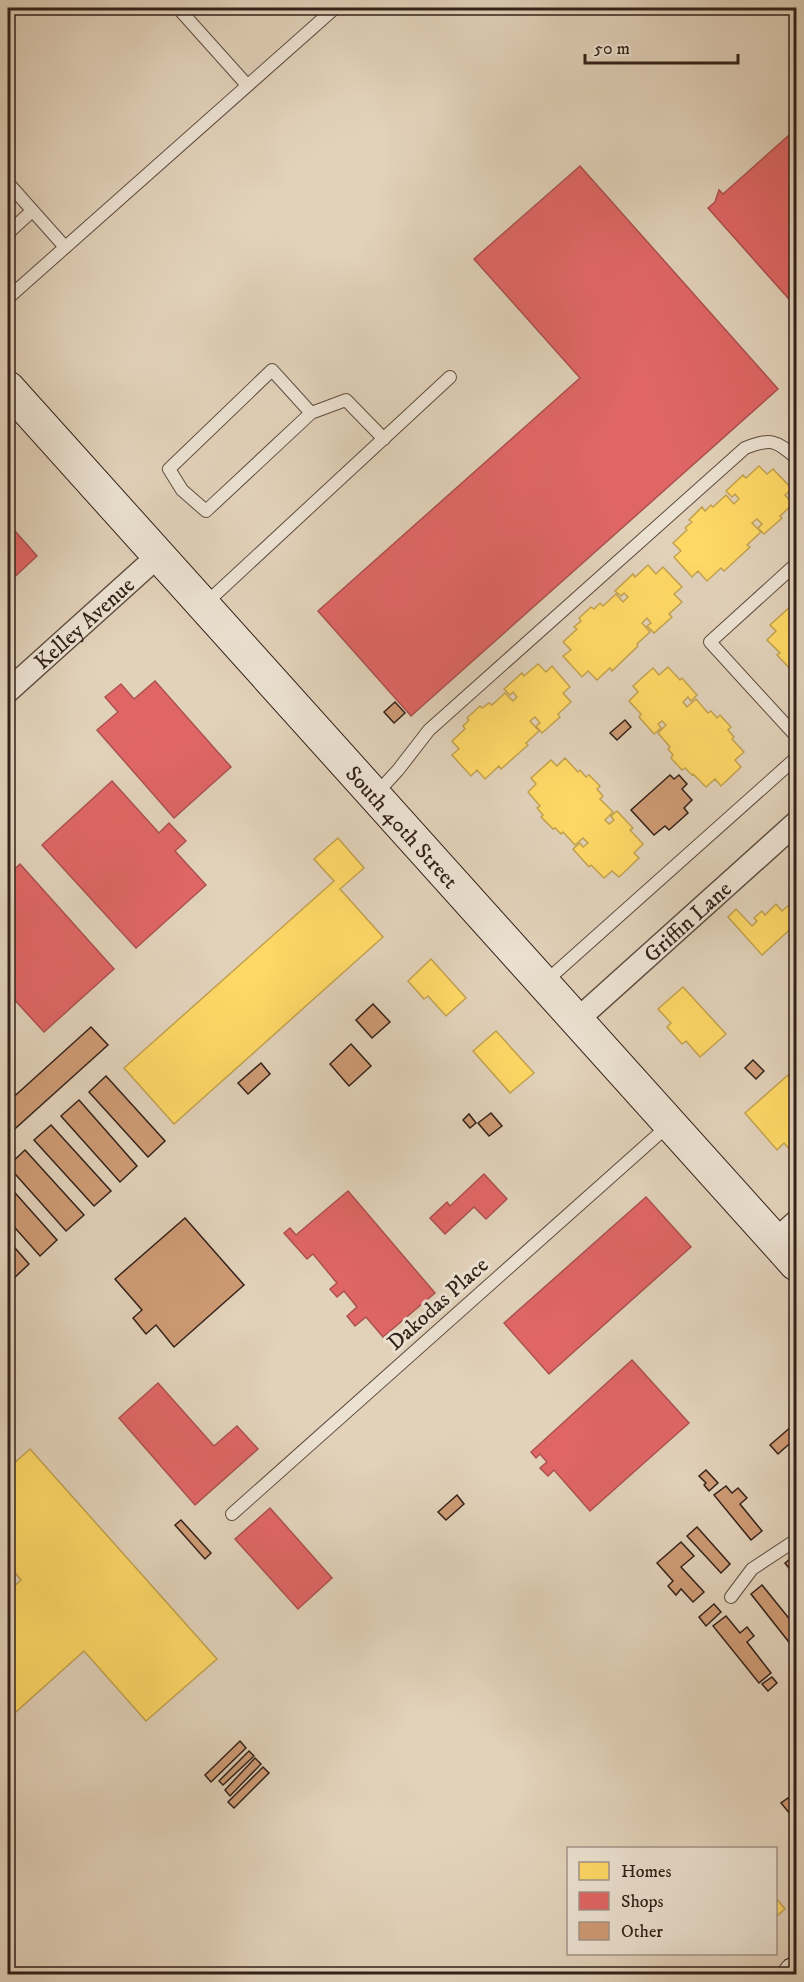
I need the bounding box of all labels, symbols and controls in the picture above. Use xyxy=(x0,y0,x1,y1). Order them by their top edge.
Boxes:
scale bar xyxy=(585,27,738,65)
text: 50 m xyxy=(594,38,630,60)
street label: Kelley Avenue xyxy=(29,572,140,676)
street label: South 40th Street xyxy=(339,761,464,895)
street label: Griffin Lane xyxy=(639,876,737,968)
street label: Dakodas Place xyxy=(382,1252,494,1357)
legend xyxy=(567,1847,777,1955)
text: Homes xyxy=(621,1861,672,1883)
text: Shops xyxy=(621,1891,664,1913)
text: Other xyxy=(621,1921,663,1943)

